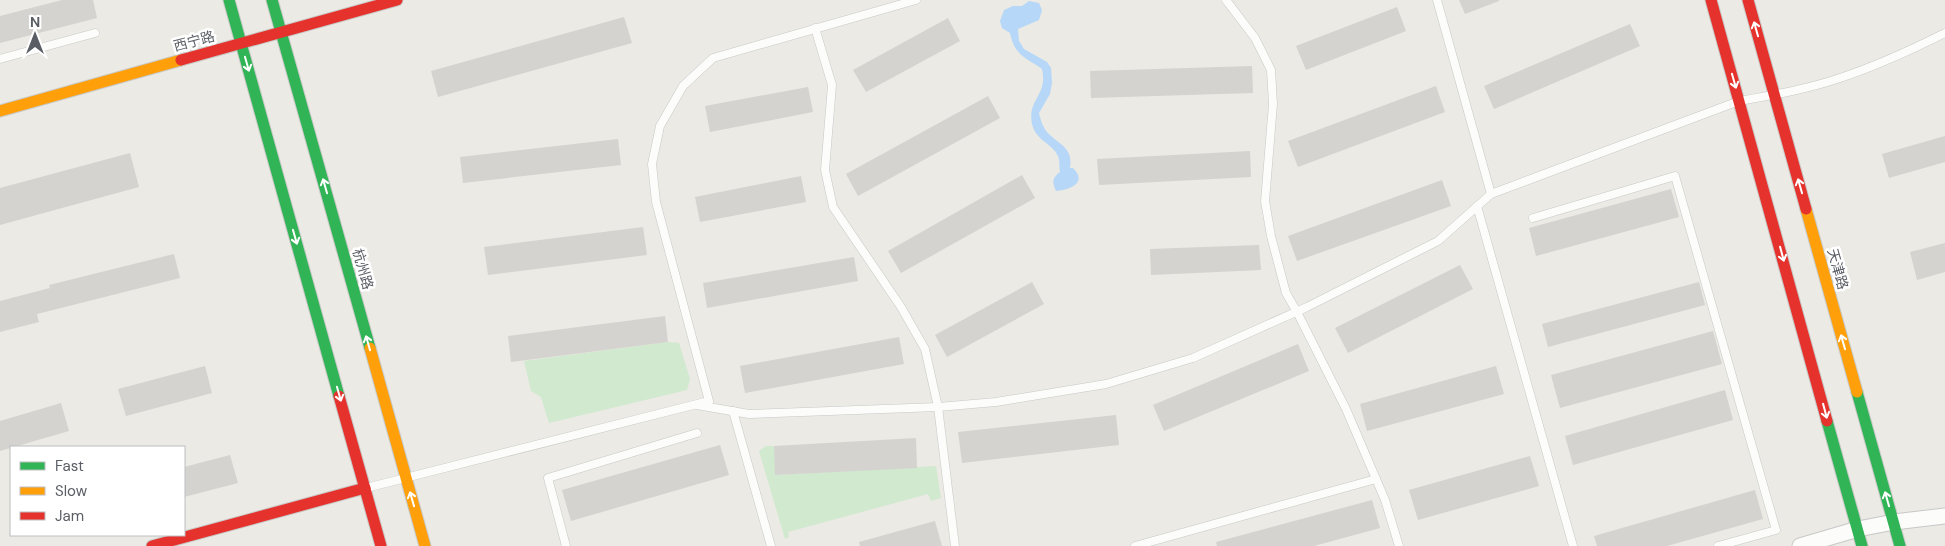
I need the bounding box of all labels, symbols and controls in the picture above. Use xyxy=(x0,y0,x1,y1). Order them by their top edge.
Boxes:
north arrow xyxy=(10,10,60,60)
text: N xyxy=(30,13,40,31)
one-way arrow xyxy=(1750,22,1760,38)
street label: 西宁路 xyxy=(171,27,217,55)
one-way arrow xyxy=(243,55,252,71)
one-way arrow xyxy=(1729,72,1739,88)
one-way arrow xyxy=(319,178,329,194)
one-way arrow xyxy=(1794,178,1804,194)
one-way arrow xyxy=(291,229,301,245)
street label: 杭州路 xyxy=(349,246,377,292)
one-way arrow xyxy=(1777,246,1787,262)
street label: 天津路 xyxy=(1824,246,1852,292)
one-way arrow xyxy=(363,335,373,351)
one-way arrow xyxy=(1838,335,1848,351)
one-way arrow xyxy=(334,385,344,401)
one-way arrow xyxy=(1821,402,1830,418)
legend xyxy=(10,446,185,536)
text: Fast xyxy=(55,456,84,476)
text: Slow xyxy=(55,481,88,501)
one-way arrow xyxy=(407,491,416,507)
one-way arrow xyxy=(1882,491,1891,507)
text: Jam xyxy=(55,506,84,526)

